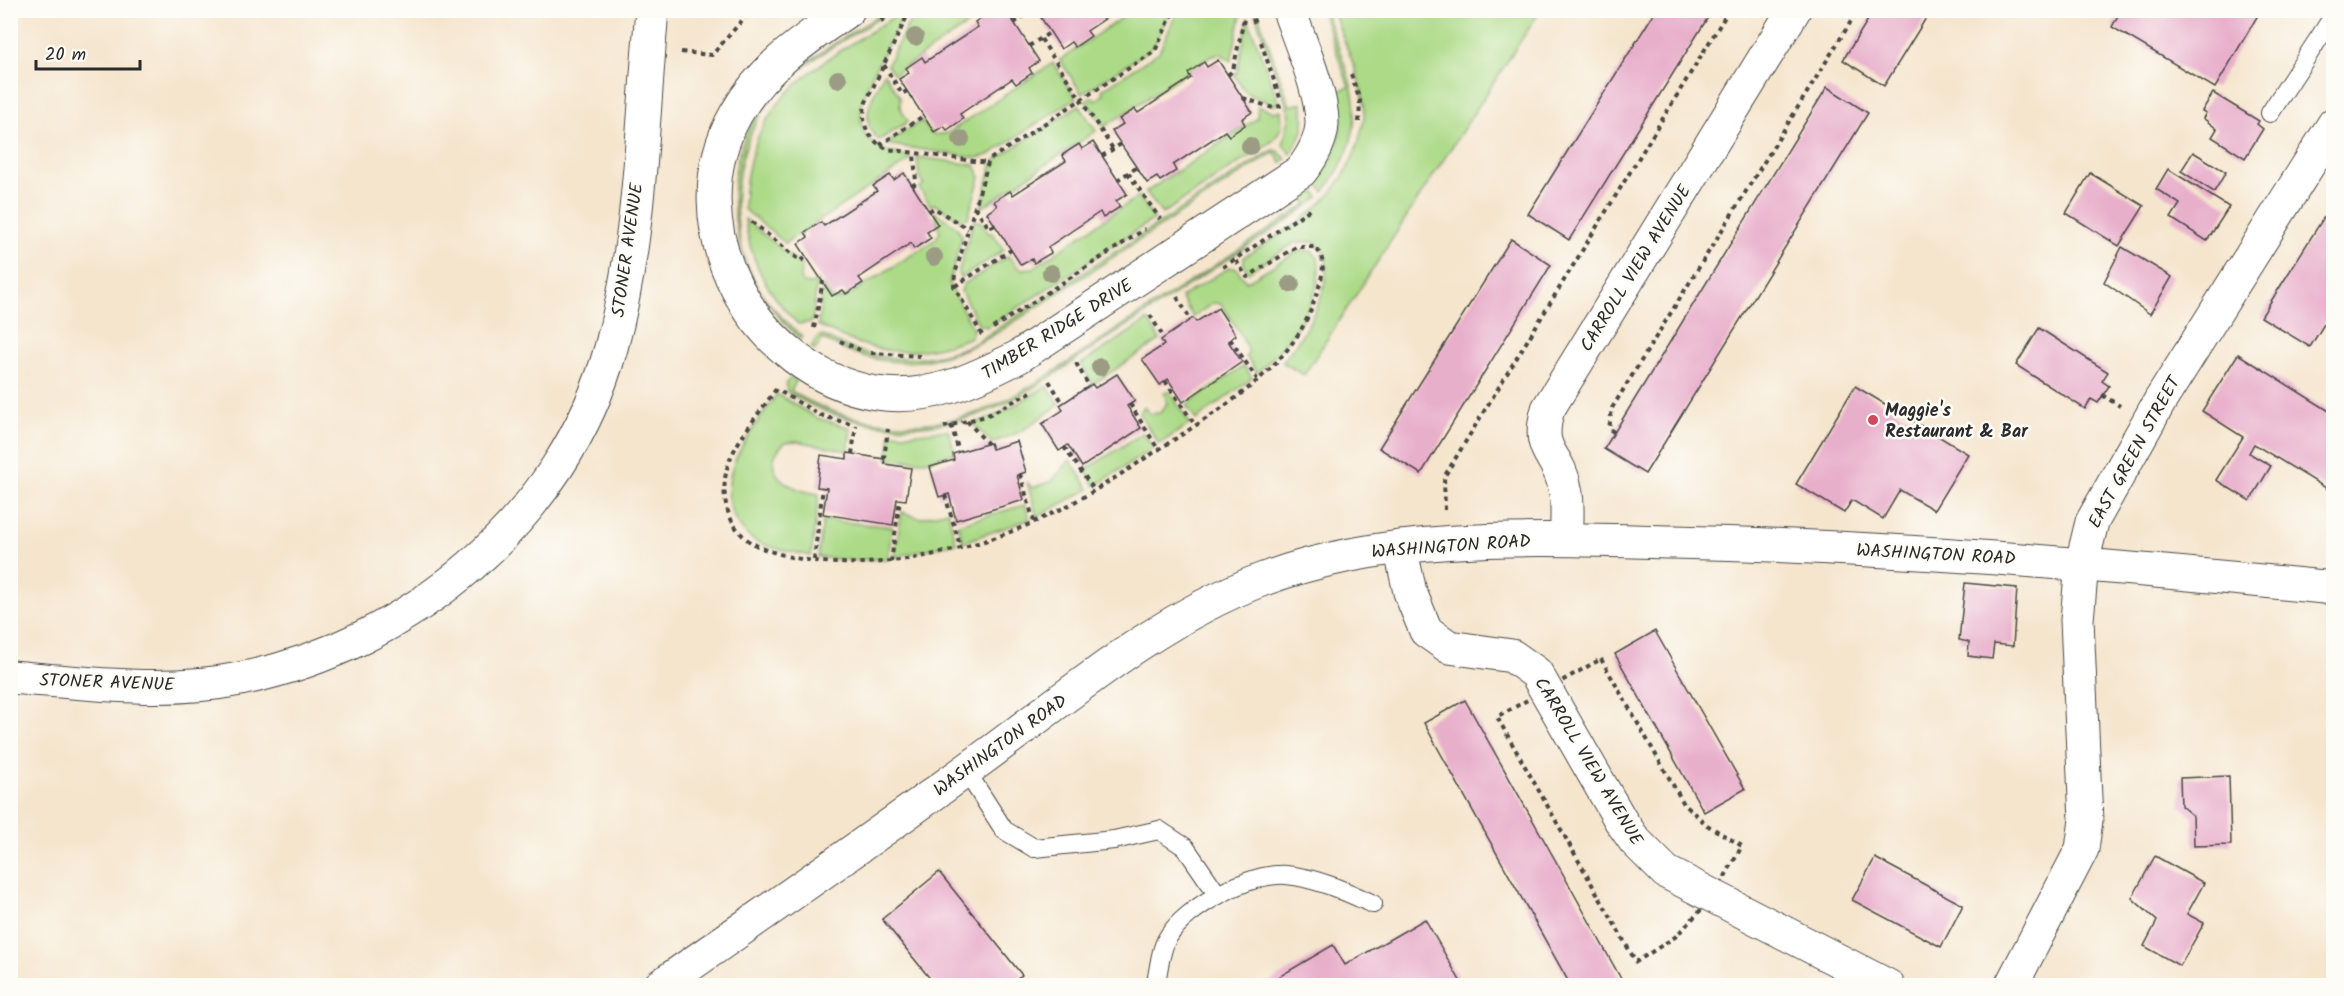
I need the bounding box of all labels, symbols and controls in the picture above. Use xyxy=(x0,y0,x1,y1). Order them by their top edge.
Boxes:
scale bar xyxy=(36,33,140,71)
text: 20 m xyxy=(45,41,86,70)
street label: CARROLL VIEW AVENUE xyxy=(1573,179,1700,358)
street label: STONER AVENUE xyxy=(605,181,652,319)
street label: TIMBER RIDGE DRIVE xyxy=(977,272,1139,389)
street label: EAST GREEN STREET xyxy=(2081,370,2190,534)
place label: Maggie's Restaurant & Bar xyxy=(1885,397,2029,447)
marker: Maggie's Restaurant & Bar xyxy=(1866,413,1880,427)
street label: WASHINGTON ROAD xyxy=(1370,527,1532,568)
street label: WASHINGTON ROAD xyxy=(1855,537,2017,574)
street label: STONER AVENUE xyxy=(39,667,175,700)
street label: CARROLL VIEW AVENUE xyxy=(1526,672,1650,852)
street label: WASHINGTON ROAD xyxy=(928,687,1074,805)

